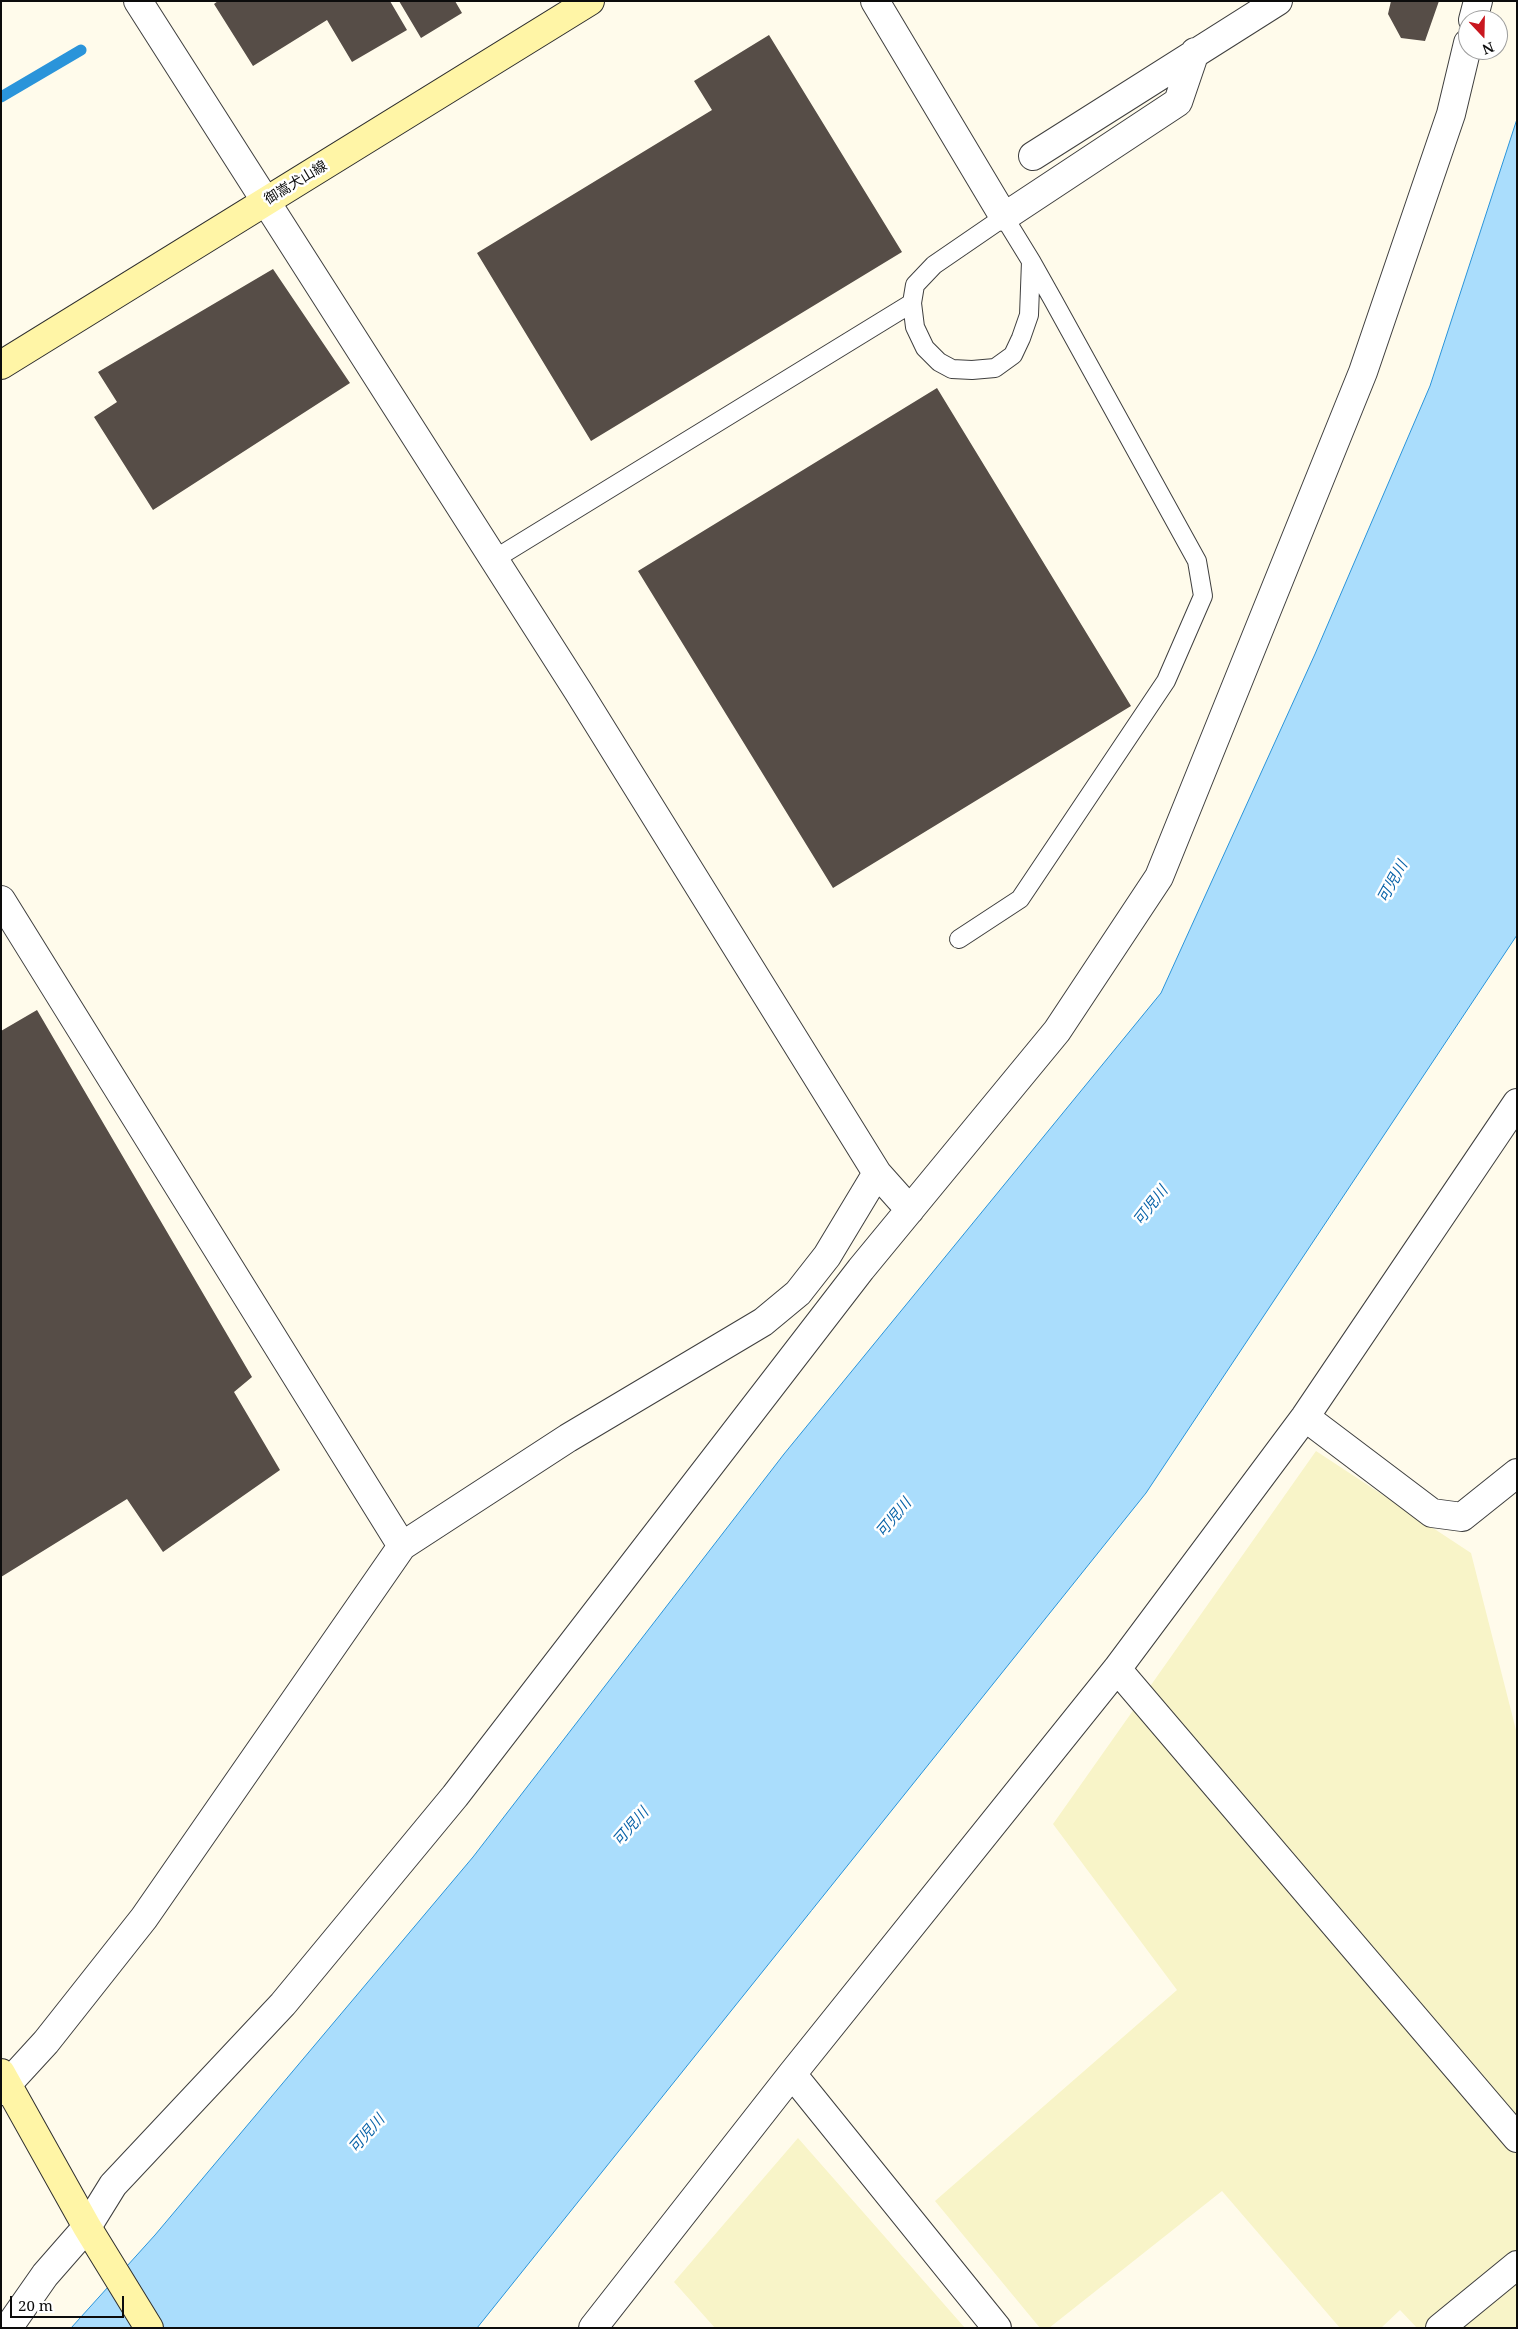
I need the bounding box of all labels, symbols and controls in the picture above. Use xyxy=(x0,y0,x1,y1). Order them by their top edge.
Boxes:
north arrow xyxy=(1458,10,1508,60)
text: N xyxy=(1480,38,1497,59)
street label: 御嵩犬山線 xyxy=(262,158,330,208)
water label: 可児川 xyxy=(1374,858,1412,906)
water label: 可児川 xyxy=(1130,1183,1172,1229)
water label: 可児川 xyxy=(873,1495,915,1541)
water label: 可児川 xyxy=(609,1804,653,1850)
water label: 可児川 xyxy=(345,2111,389,2157)
scale bar xyxy=(12,2286,126,2318)
text: 20 m xyxy=(18,2295,53,2315)

